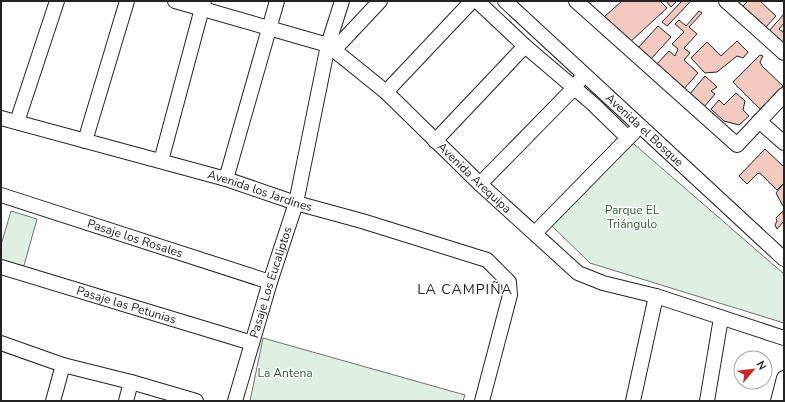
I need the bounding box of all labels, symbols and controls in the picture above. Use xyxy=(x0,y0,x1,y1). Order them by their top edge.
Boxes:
street label: Avenida el Bosque xyxy=(602,90,687,170)
street label: Avenida Arequipa xyxy=(434,139,515,217)
street label: Avenida los Jardines xyxy=(206,166,314,215)
park label: Parque EL Triángulo xyxy=(605,202,660,232)
street label: Pasaje los Rosales xyxy=(85,215,185,261)
street label: Pasaje Los Eucaliptos xyxy=(246,224,296,340)
district label: LA CAMPIÑA xyxy=(417,280,513,299)
street label: Pasaje las Petunias xyxy=(75,282,178,328)
north arrow xyxy=(733,350,773,390)
text: N xyxy=(753,358,770,373)
park label: La Antena xyxy=(257,365,313,381)

